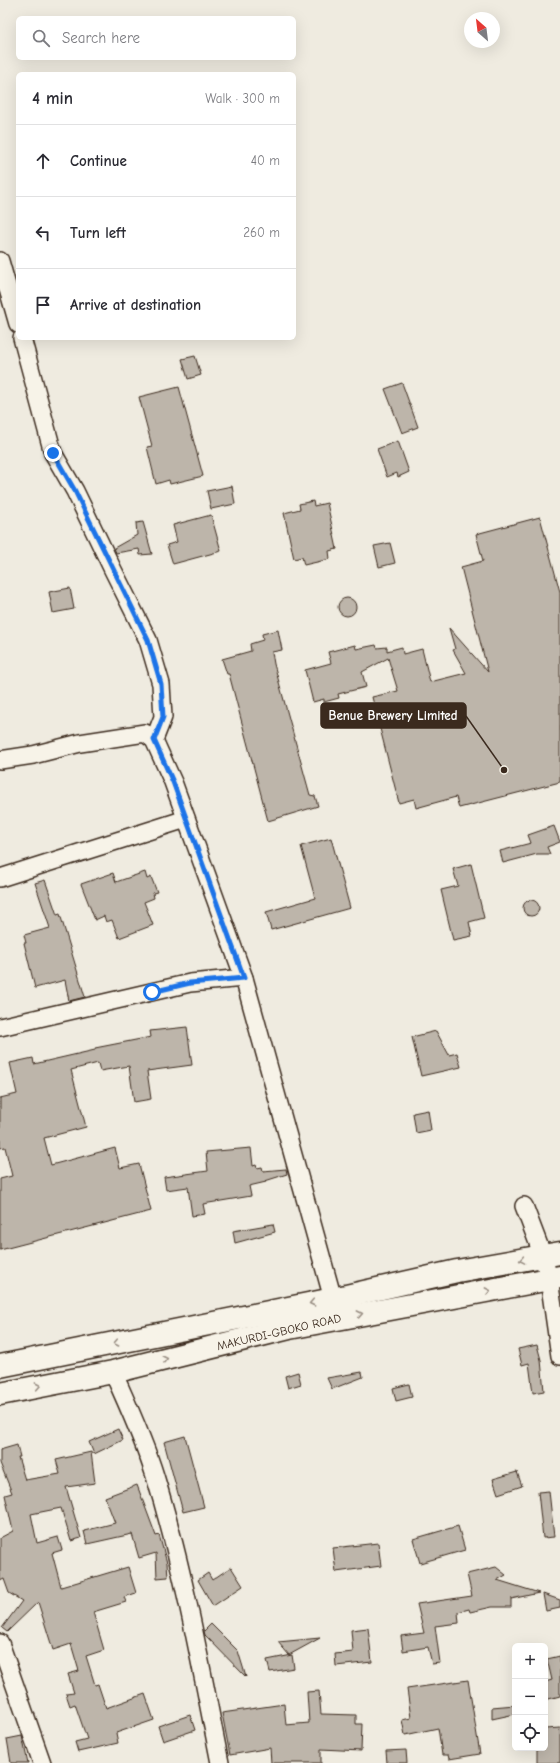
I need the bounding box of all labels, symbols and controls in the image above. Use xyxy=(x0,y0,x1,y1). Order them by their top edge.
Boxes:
north arrow xyxy=(464,12,500,48)
search box xyxy=(16,16,296,60)
icon: search xyxy=(30,27,52,49)
text: Search here xyxy=(62,29,140,47)
text: 4 min xyxy=(32,89,73,108)
text: Walk · 300 m xyxy=(205,91,280,106)
icon: ahead xyxy=(32,150,54,172)
text: Continue xyxy=(70,152,127,170)
text: 40 m xyxy=(251,153,280,168)
icon: left xyxy=(32,222,54,244)
text: Turn left xyxy=(70,224,126,242)
text: 260 m xyxy=(243,225,280,240)
icon: arrive xyxy=(32,294,54,316)
text: Arrive at destination xyxy=(70,296,201,314)
route end xyxy=(44,444,62,462)
callout: Benue Brewery Limited xyxy=(321,703,466,728)
text: Benue Brewery Limited xyxy=(328,708,458,723)
route start xyxy=(143,983,161,1001)
one-way arrow xyxy=(518,1255,525,1263)
one-way arrow xyxy=(485,1287,491,1295)
one-way arrow xyxy=(309,1298,315,1306)
street label: MAKURDI-GBOKO ROAD xyxy=(216,1311,342,1353)
one-way arrow xyxy=(357,1311,363,1319)
one-way arrow xyxy=(113,1338,119,1347)
one-way arrow xyxy=(162,1355,169,1364)
one-way arrow xyxy=(35,1383,41,1391)
map controls xyxy=(512,1643,548,1751)
button: + xyxy=(512,1643,548,1679)
button: − xyxy=(512,1679,548,1715)
button: locate xyxy=(512,1715,548,1751)

